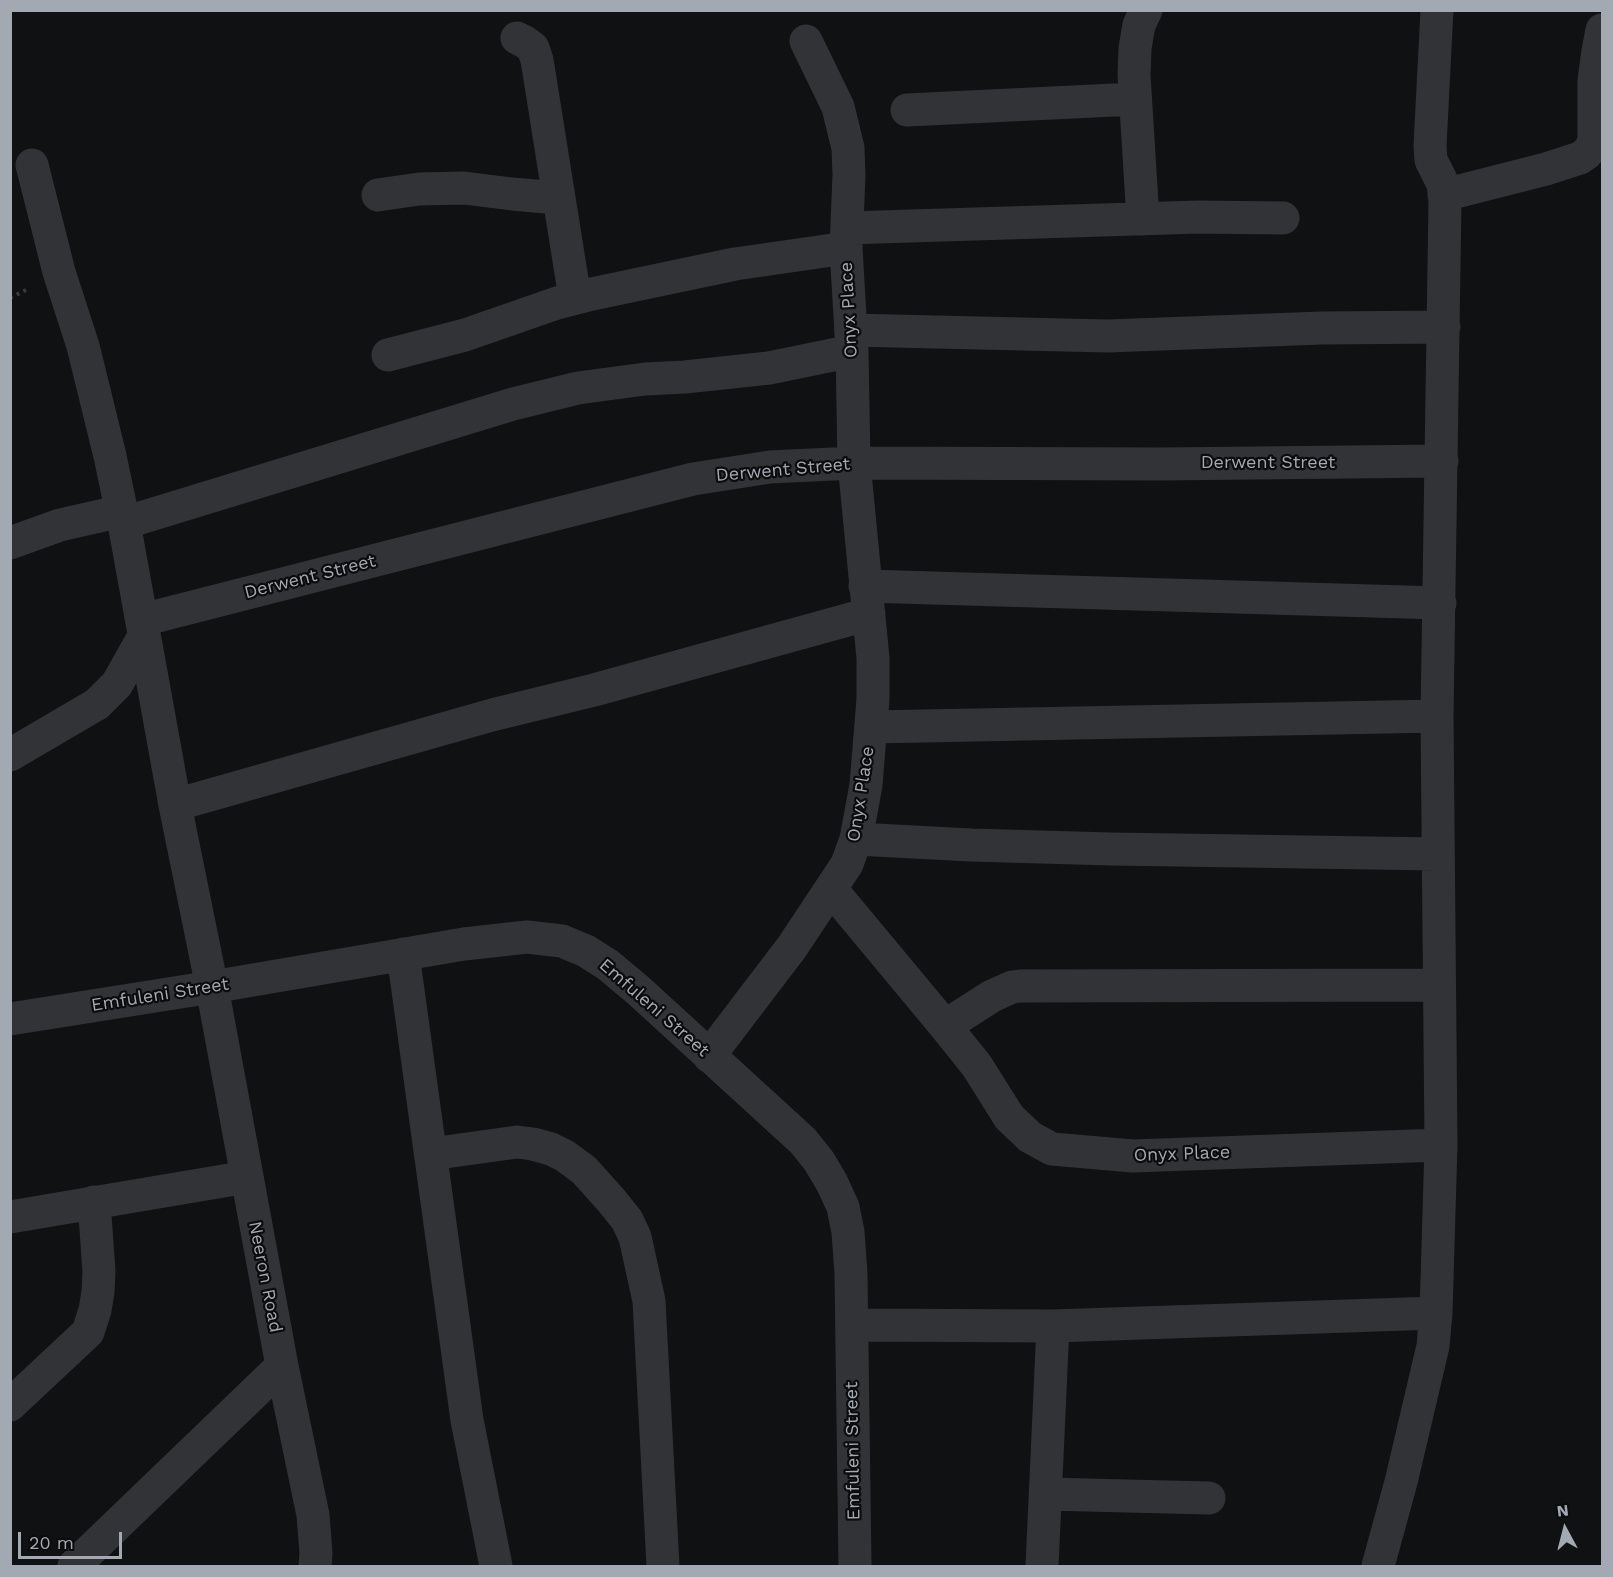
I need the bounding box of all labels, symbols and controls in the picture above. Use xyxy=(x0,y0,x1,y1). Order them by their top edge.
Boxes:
street label: Onyx Place xyxy=(836,261,862,359)
street label: Derwent Street xyxy=(1201,452,1335,474)
street label: Derwent Street xyxy=(715,453,851,487)
street label: Derwent Street xyxy=(242,550,378,604)
street label: Onyx Place xyxy=(843,745,879,843)
street label: Emfuleni Street xyxy=(595,954,713,1062)
street label: Emfuleni Street xyxy=(90,973,230,1017)
street label: Onyx Place xyxy=(1133,1142,1231,1166)
street label: Neeron Road xyxy=(244,1220,286,1334)
street label: Emfuleni Street xyxy=(841,1381,865,1521)
north arrow xyxy=(1535,1499,1595,1559)
text: N xyxy=(1556,1500,1570,1521)
scale bar xyxy=(21,1520,124,1558)
text: 20 m xyxy=(29,1532,74,1553)

